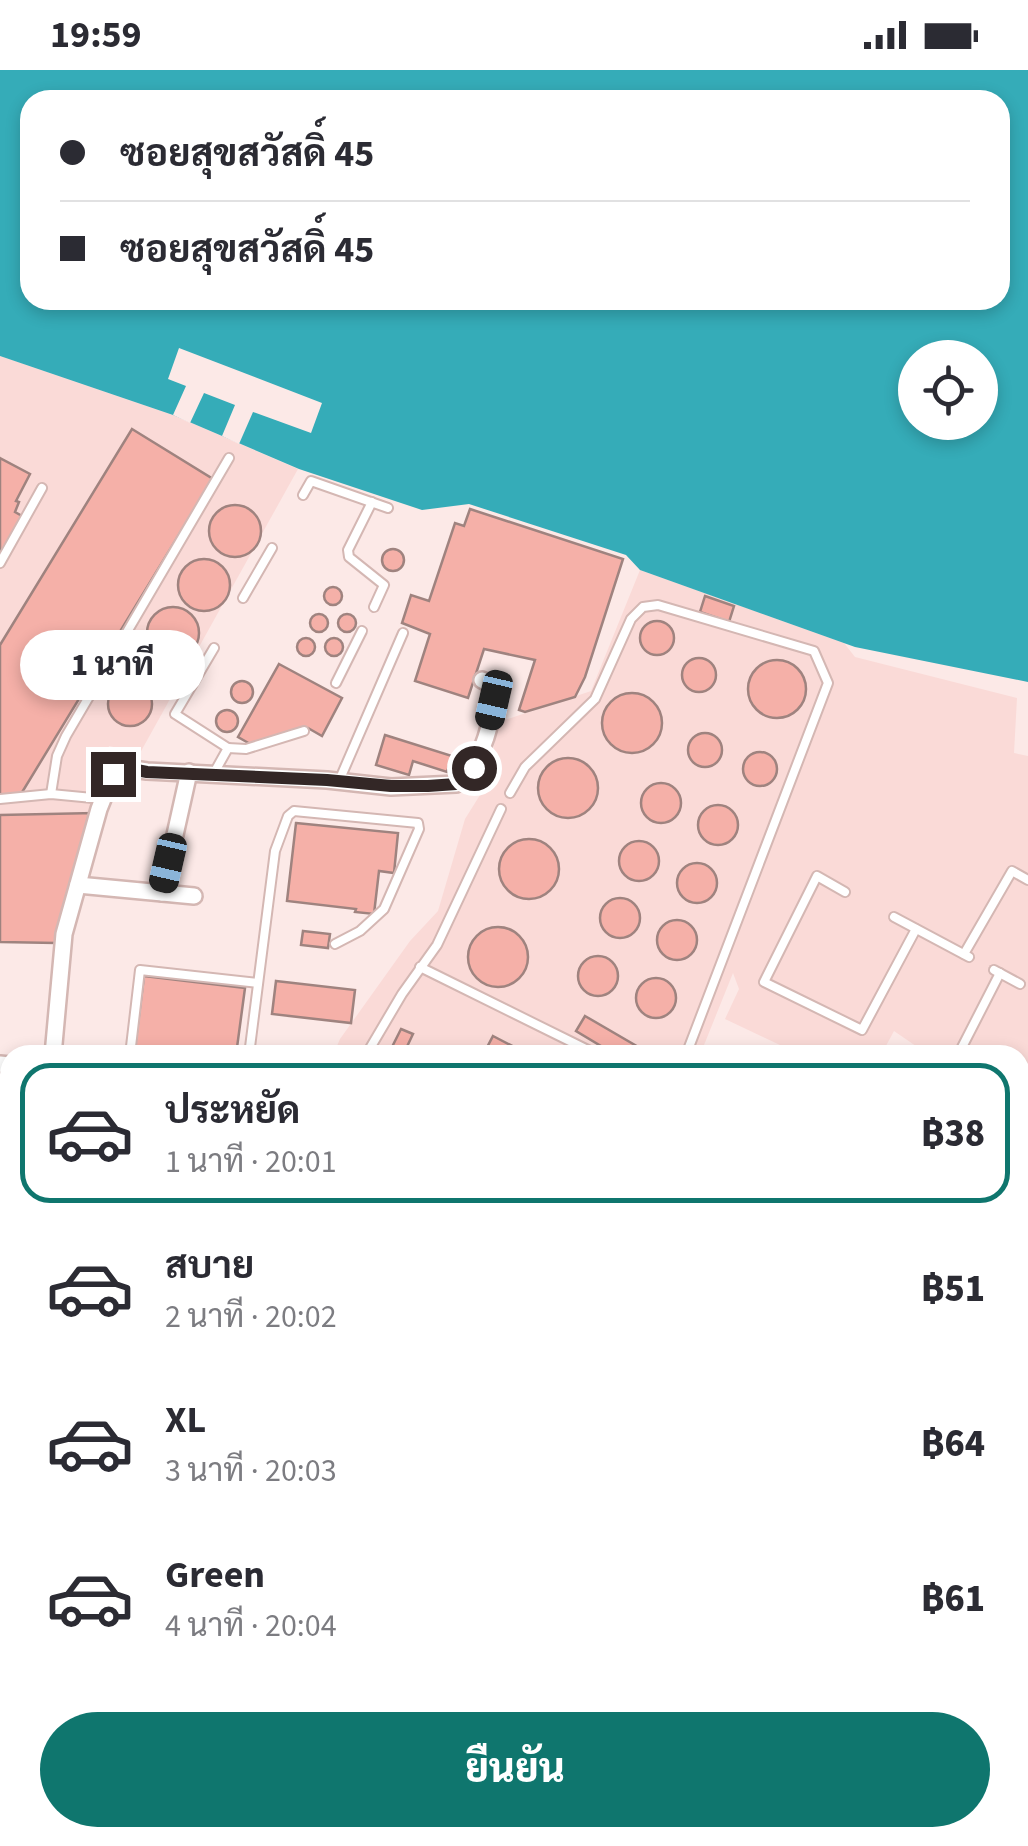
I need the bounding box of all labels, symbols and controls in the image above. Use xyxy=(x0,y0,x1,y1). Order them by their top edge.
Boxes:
text: 19:59 xyxy=(50,8,142,62)
text: ซอยสุขสวัสดิ์ 45 xyxy=(120,127,374,181)
text: ซอยสุขสวัสดิ์ 45 xyxy=(120,223,374,277)
map controls xyxy=(898,340,998,440)
button: locate xyxy=(898,340,998,440)
callout: 1 นาที xyxy=(21,629,206,699)
text: 1 นาที xyxy=(71,642,154,688)
car xyxy=(473,667,515,733)
route start xyxy=(452,746,497,791)
route end xyxy=(91,752,136,797)
car xyxy=(147,830,189,896)
text: ประหยัด xyxy=(165,1084,300,1138)
icon: car xyxy=(45,1088,135,1178)
text: ฿38 xyxy=(921,1107,985,1161)
text: 1 นาที · 20:01 xyxy=(165,1139,337,1185)
text: สบาย xyxy=(165,1239,254,1293)
icon: car xyxy=(45,1243,135,1333)
text: ฿51 xyxy=(921,1262,985,1316)
text: 2 นาที · 20:02 xyxy=(165,1294,337,1340)
text: XL xyxy=(165,1393,206,1447)
icon: car xyxy=(45,1398,135,1488)
text: ฿64 xyxy=(921,1417,985,1471)
text: 3 นาที · 20:03 xyxy=(165,1448,337,1494)
text: Green xyxy=(165,1548,265,1602)
icon: car xyxy=(45,1553,135,1643)
text: ฿61 xyxy=(921,1572,985,1626)
text: 4 นาที · 20:04 xyxy=(165,1603,337,1649)
button: ยืนยัน xyxy=(40,1712,990,1827)

